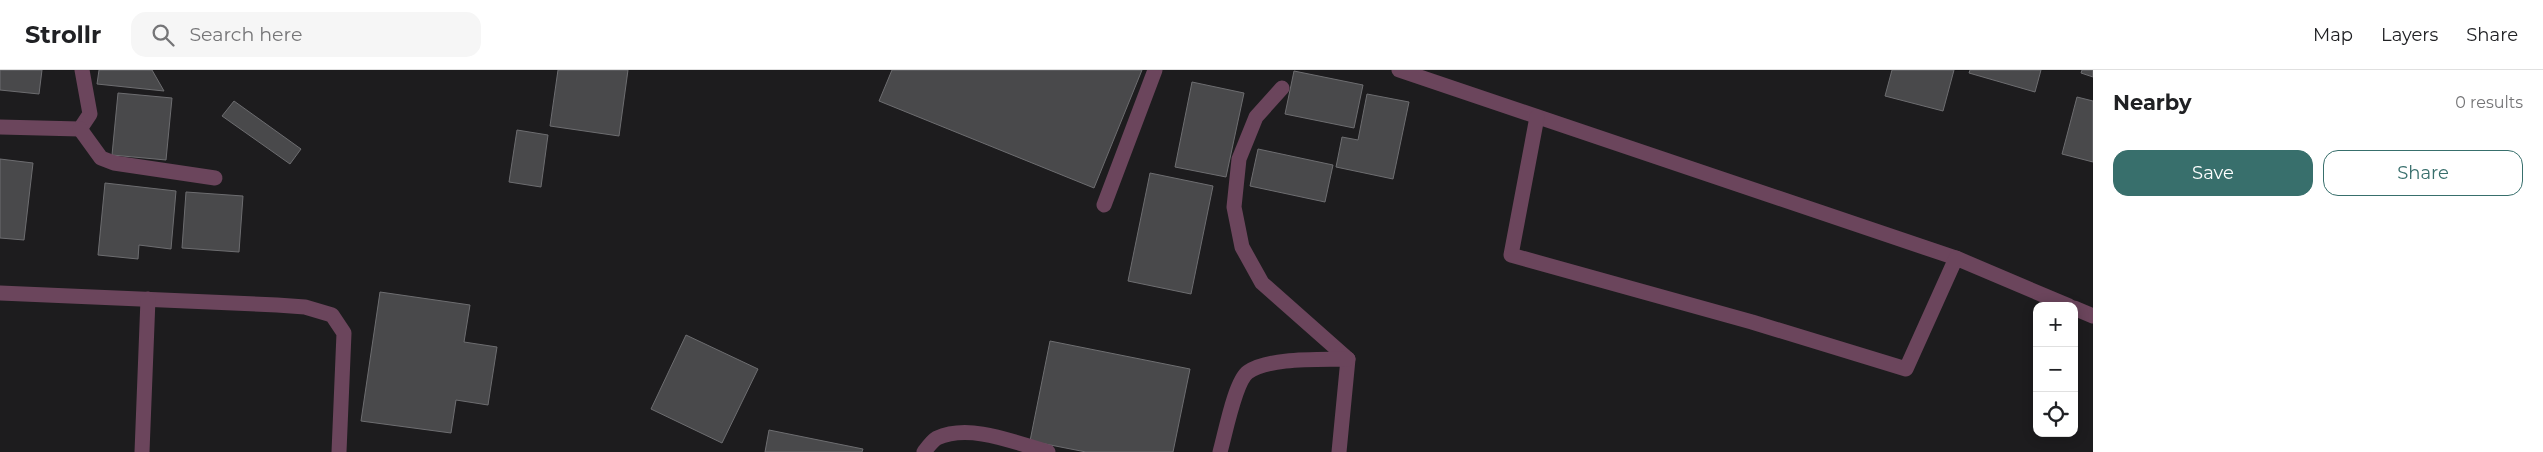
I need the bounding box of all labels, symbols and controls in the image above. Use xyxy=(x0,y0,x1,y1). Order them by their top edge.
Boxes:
search box xyxy=(131,12,481,57)
text: Strollr xyxy=(25,20,101,49)
icon: search xyxy=(149,21,177,49)
text: Search here xyxy=(189,23,302,46)
text: Map xyxy=(2313,24,2353,46)
text: Layers xyxy=(2381,24,2438,46)
text: Share xyxy=(2466,24,2518,46)
text: Nearby xyxy=(2113,90,2192,115)
text: 0 results xyxy=(2455,93,2523,112)
button: Save xyxy=(2113,150,2313,196)
button: Share xyxy=(2323,150,2523,196)
map controls xyxy=(2033,302,2078,437)
button: + xyxy=(2033,302,2078,347)
button: − xyxy=(2033,347,2078,392)
button: locate xyxy=(2033,392,2078,437)

